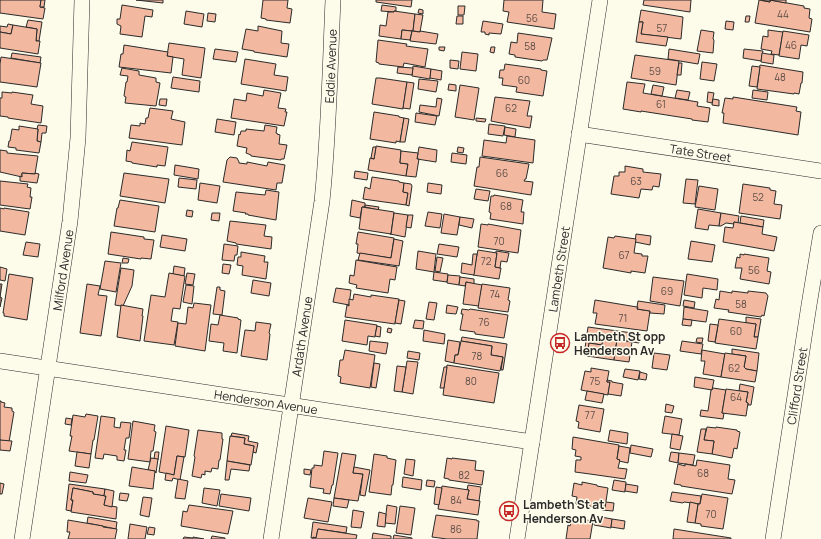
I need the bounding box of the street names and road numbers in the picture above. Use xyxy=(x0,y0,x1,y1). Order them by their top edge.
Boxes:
street label: Eddie Avenue xyxy=(320,29,340,104)
street label: Tate Street xyxy=(669,139,733,166)
street label: Lambeth Street xyxy=(544,225,574,313)
street label: Milford Avenue xyxy=(48,228,77,312)
street label: Ardath Avenue xyxy=(287,295,316,378)
street label: Clifford Street xyxy=(782,346,811,426)
street label: Henderson Avenue xyxy=(213,385,319,418)

